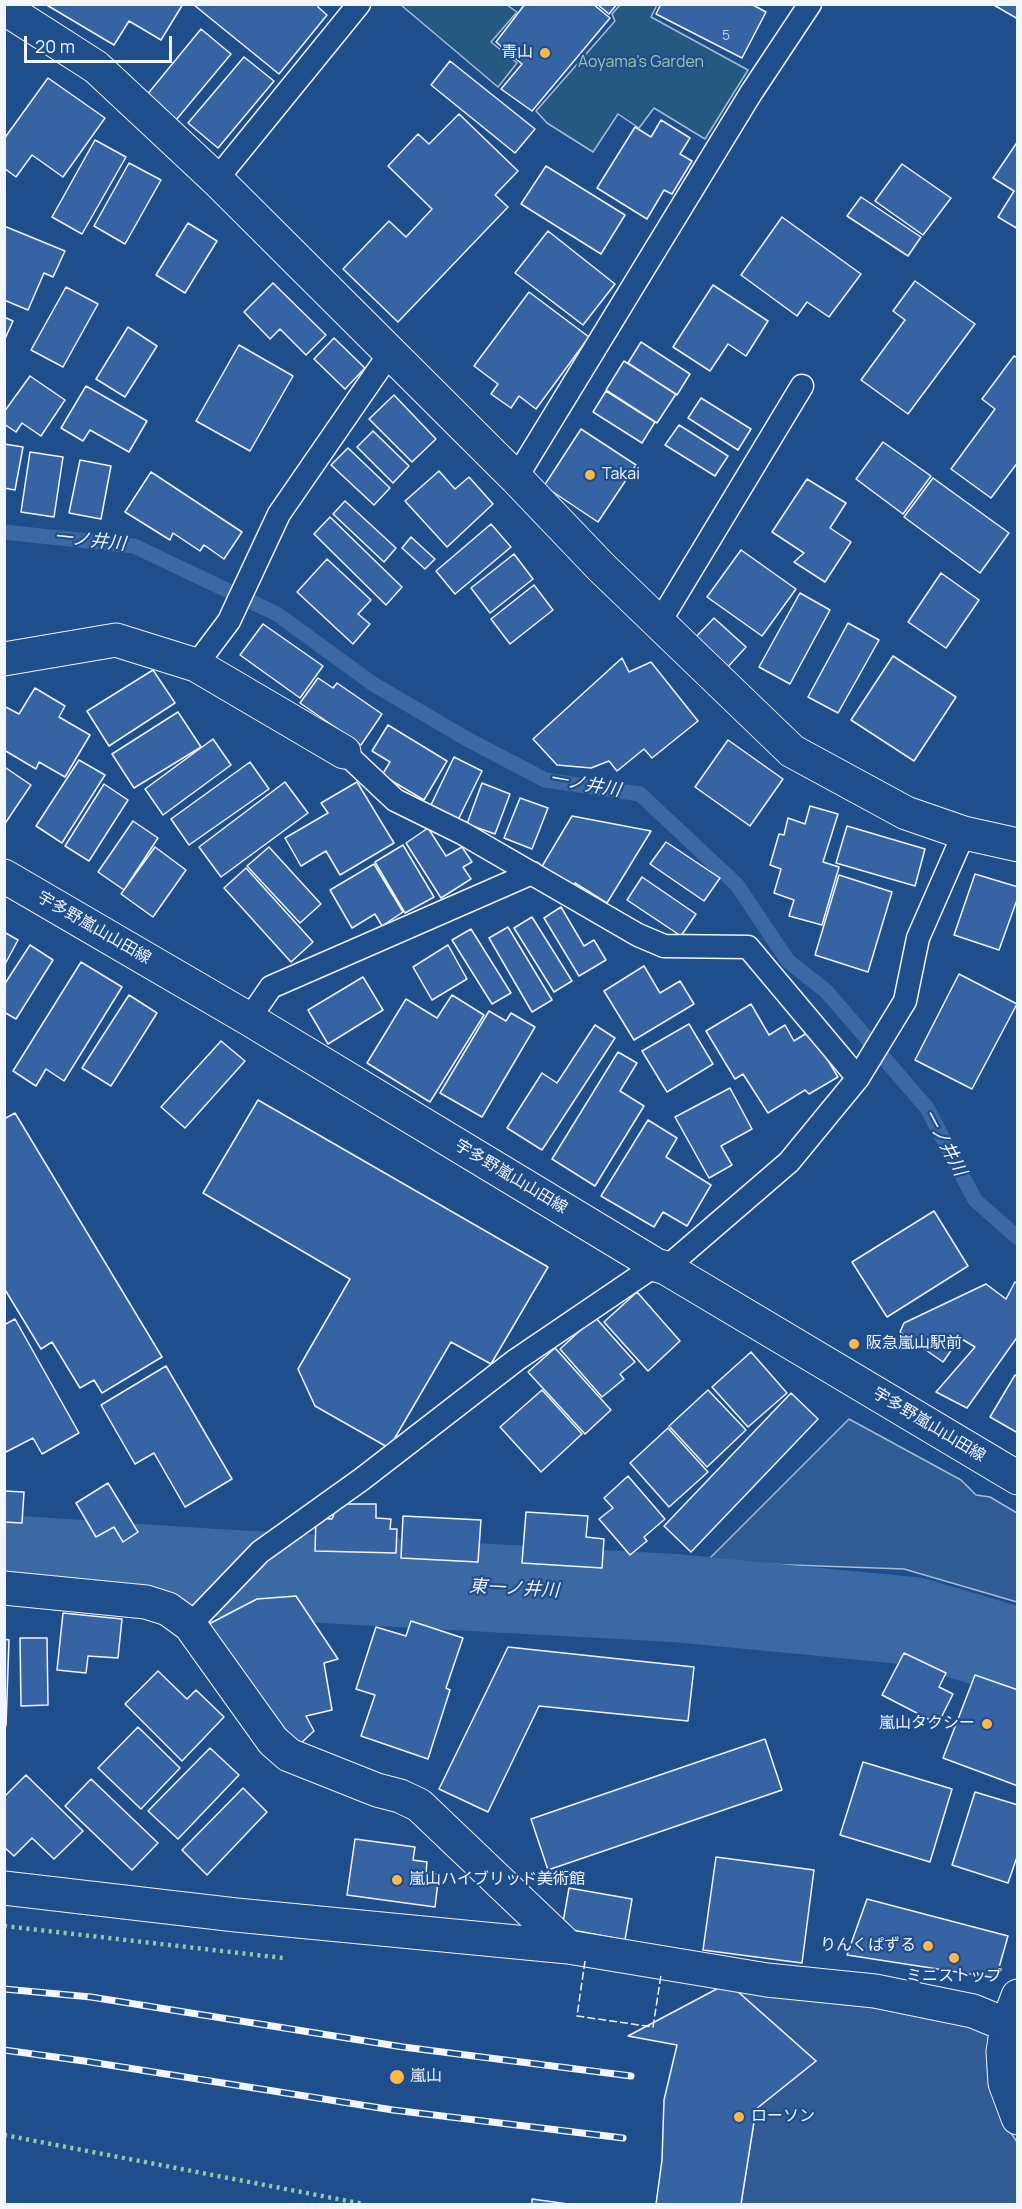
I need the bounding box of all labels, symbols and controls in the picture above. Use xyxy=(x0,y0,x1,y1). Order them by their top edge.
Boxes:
scale bar xyxy=(27,24,176,62)
house number: 5 xyxy=(722,28,730,44)
text: 20 m xyxy=(35,34,75,58)
place label: 青山 xyxy=(501,43,533,63)
marker: 青山 xyxy=(538,46,552,60)
park label: Aoyama's Garden xyxy=(578,53,704,73)
place label: Takai xyxy=(602,465,640,485)
marker: Takai xyxy=(583,468,597,482)
water label: 一ノ井川 xyxy=(53,526,127,556)
water label: 一ノ井川 xyxy=(548,768,622,802)
street label: 宇多野嵐山山田線 xyxy=(34,888,154,968)
water label: 一ノ井川 xyxy=(918,1106,970,1180)
street label: 宇多野嵐山山田線 xyxy=(451,1136,571,1218)
place label: 阪急嵐山駅前 xyxy=(866,1334,962,1354)
marker: 阪急嵐山駅前 xyxy=(847,1337,861,1351)
street label: 宇多野嵐山山田線 xyxy=(869,1384,989,1466)
water label: 東一ノ井川 xyxy=(468,1576,560,1602)
place label: 嵐山タクシー xyxy=(879,1714,975,1734)
marker: 嵐山タクシー xyxy=(980,1717,994,1731)
place label: 嵐山ハイブリッド美術館 xyxy=(409,1870,585,1890)
marker: 嵐山ハイブリッド美術館 xyxy=(390,1873,404,1887)
place label: りんくぱずる xyxy=(820,1936,916,1956)
marker: りんくぱずる xyxy=(921,1939,935,1953)
marker: ミニストップ xyxy=(947,1951,961,1965)
place label: ミニストップ xyxy=(906,1967,1002,1987)
place label: 嵐山 xyxy=(410,2067,442,2087)
marker: 嵐山 xyxy=(388,2068,406,2086)
place label: ローソン xyxy=(751,2107,815,2127)
marker: ローソン xyxy=(732,2110,746,2124)

